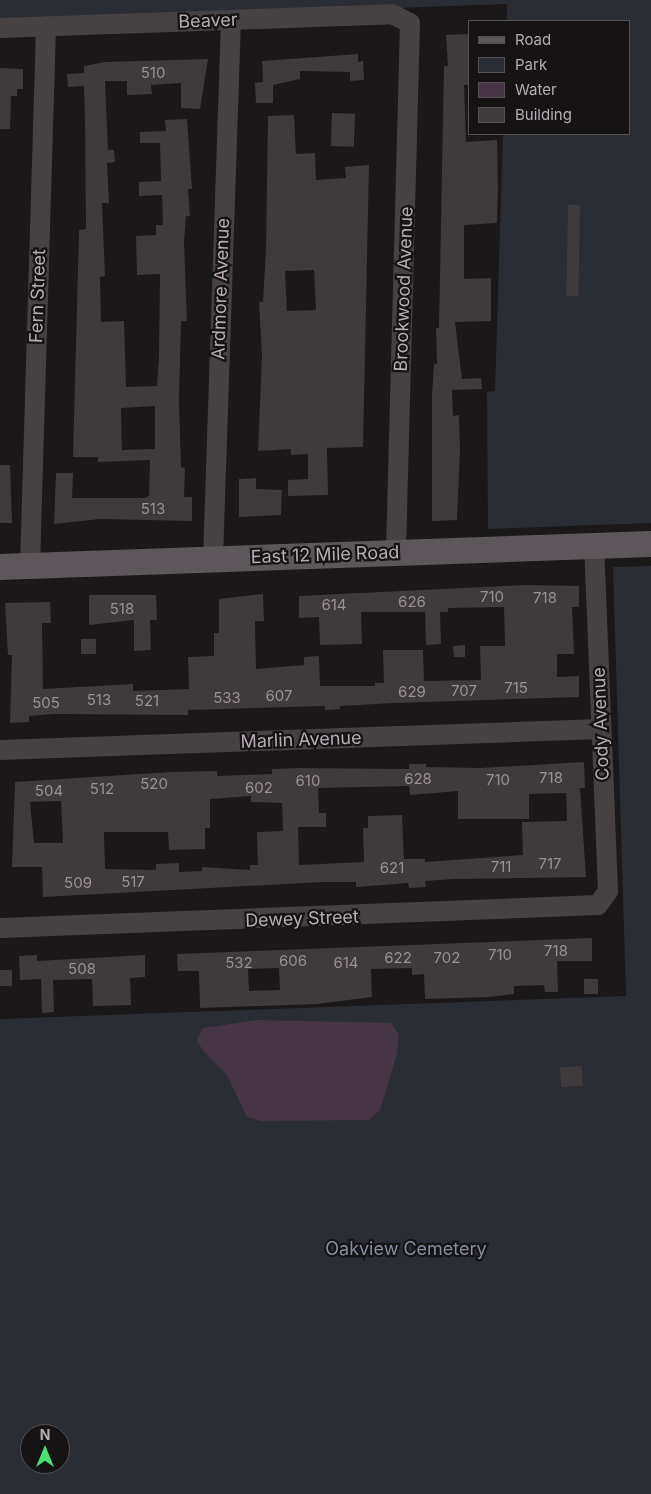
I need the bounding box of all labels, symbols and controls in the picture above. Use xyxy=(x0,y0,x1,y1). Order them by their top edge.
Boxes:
street label: Beaver xyxy=(178,9,238,33)
legend xyxy=(468,20,631,135)
text: Road xyxy=(515,30,551,49)
text: Park xyxy=(515,55,547,74)
house number: 510 xyxy=(141,64,165,82)
text: Water xyxy=(515,80,557,99)
text: Building xyxy=(515,105,572,124)
street label: Brookwood Avenue xyxy=(390,206,418,372)
street label: Ardmore Avenue xyxy=(208,218,234,360)
street label: Fern Street xyxy=(26,249,50,343)
house number: 513 xyxy=(141,500,165,518)
street label: East 12 Mile Road xyxy=(250,542,400,568)
house number: 710 xyxy=(480,588,504,606)
house number: 718 xyxy=(533,589,557,607)
house number: 626 xyxy=(398,593,426,611)
house number: 614 xyxy=(321,596,347,614)
house number: 518 xyxy=(110,600,134,618)
street label: Cody Avenue xyxy=(588,667,614,781)
house number: 715 xyxy=(504,679,528,697)
house number: 707 xyxy=(451,682,477,700)
house number: 629 xyxy=(398,683,426,701)
house number: 607 xyxy=(266,687,292,705)
house number: 533 xyxy=(213,689,241,707)
house number: 513 xyxy=(87,691,111,709)
house number: 521 xyxy=(135,692,159,710)
house number: 505 xyxy=(32,694,60,712)
street label: Marlin Avenue xyxy=(240,727,362,753)
house number: 718 xyxy=(539,769,563,787)
house number: 628 xyxy=(404,770,432,788)
house number: 710 xyxy=(486,771,510,789)
house number: 610 xyxy=(296,772,320,790)
house number: 520 xyxy=(140,775,168,793)
house number: 602 xyxy=(245,779,273,797)
house number: 512 xyxy=(90,780,114,798)
house number: 504 xyxy=(35,782,63,800)
house number: 717 xyxy=(538,855,562,873)
house number: 711 xyxy=(491,858,511,876)
house number: 621 xyxy=(380,859,404,877)
house number: 517 xyxy=(121,873,145,891)
house number: 509 xyxy=(64,874,92,892)
street label: Dewey Street xyxy=(245,906,359,932)
house number: 718 xyxy=(544,942,568,960)
house number: 710 xyxy=(488,946,512,964)
house number: 622 xyxy=(384,949,412,967)
house number: 702 xyxy=(434,949,460,967)
house number: 606 xyxy=(279,952,307,970)
house number: 532 xyxy=(225,954,253,972)
house number: 614 xyxy=(333,954,359,972)
house number: 508 xyxy=(68,960,96,978)
park label: Oakview Cemetery xyxy=(325,1238,487,1260)
north arrow xyxy=(20,1424,70,1474)
text: N xyxy=(40,1426,50,1443)

